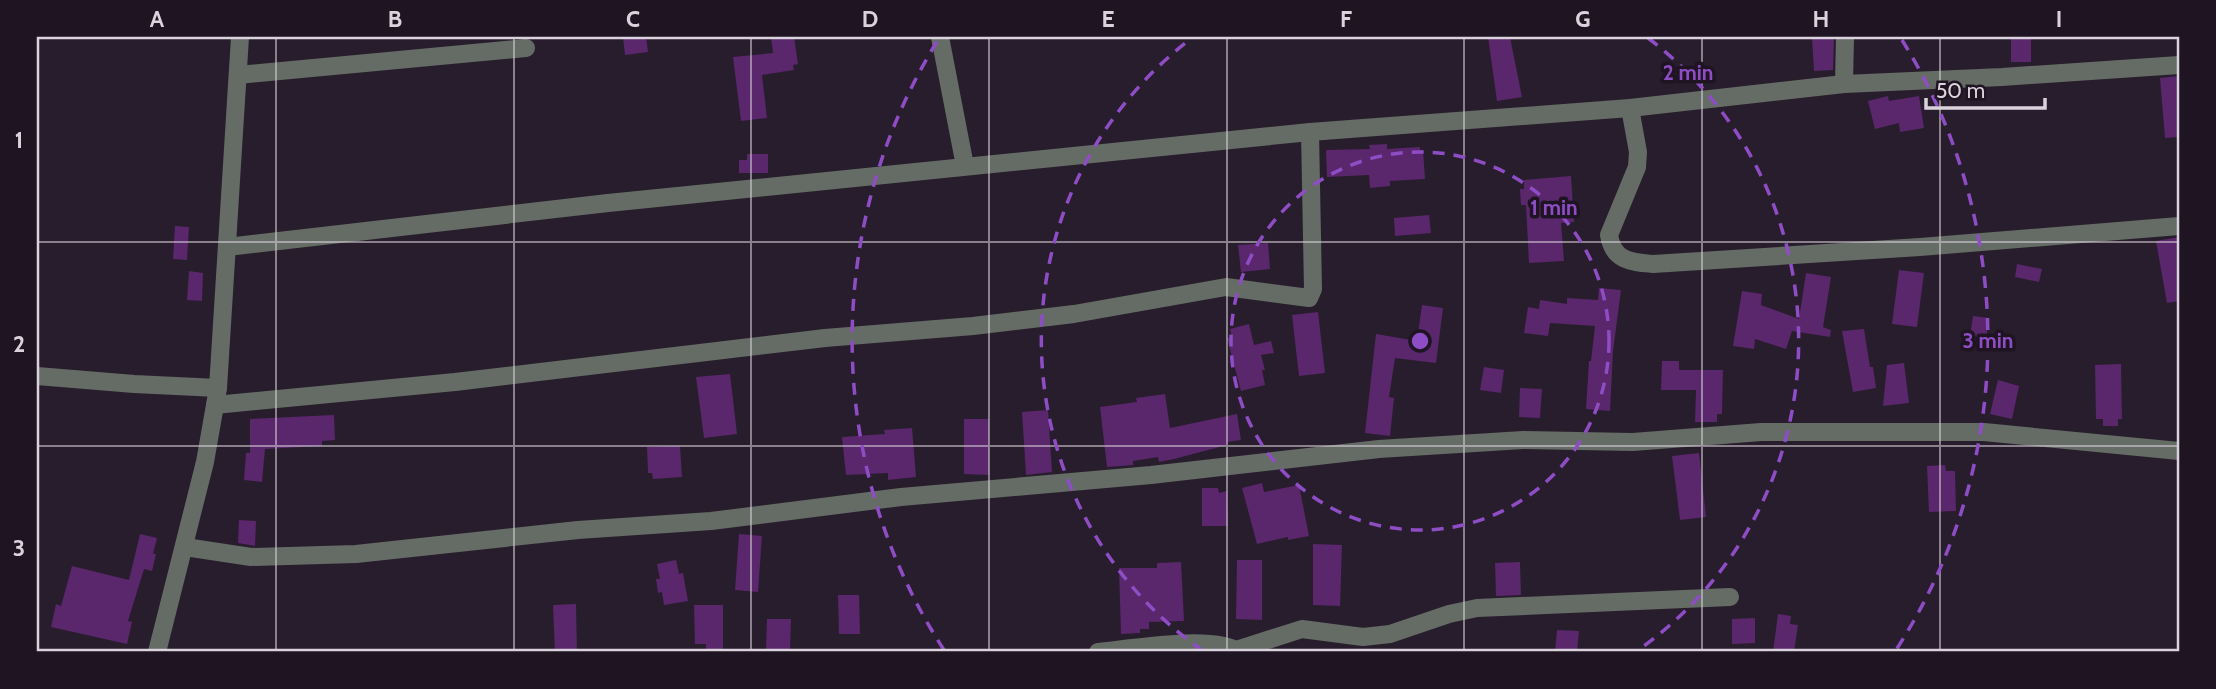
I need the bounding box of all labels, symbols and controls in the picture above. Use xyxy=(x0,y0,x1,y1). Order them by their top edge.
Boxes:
text: A xyxy=(150,5,165,33)
text: B xyxy=(388,5,402,33)
text: C xyxy=(626,5,640,33)
text: D xyxy=(862,5,878,33)
text: E xyxy=(1101,5,1115,33)
text: F xyxy=(1340,5,1352,33)
text: G xyxy=(1575,5,1591,33)
text: H xyxy=(1813,5,1829,33)
text: I xyxy=(2056,5,2062,33)
text: 2 min xyxy=(1663,60,1713,85)
scale bar xyxy=(1926,66,2044,110)
text: 50 m xyxy=(1936,78,1985,103)
text: 1 xyxy=(15,126,23,154)
text: 1 min xyxy=(1530,195,1578,220)
text: 3 min xyxy=(1963,328,2013,353)
centre of rings xyxy=(1408,329,1432,353)
text: 2 xyxy=(13,330,25,358)
text: 3 xyxy=(13,534,25,562)

